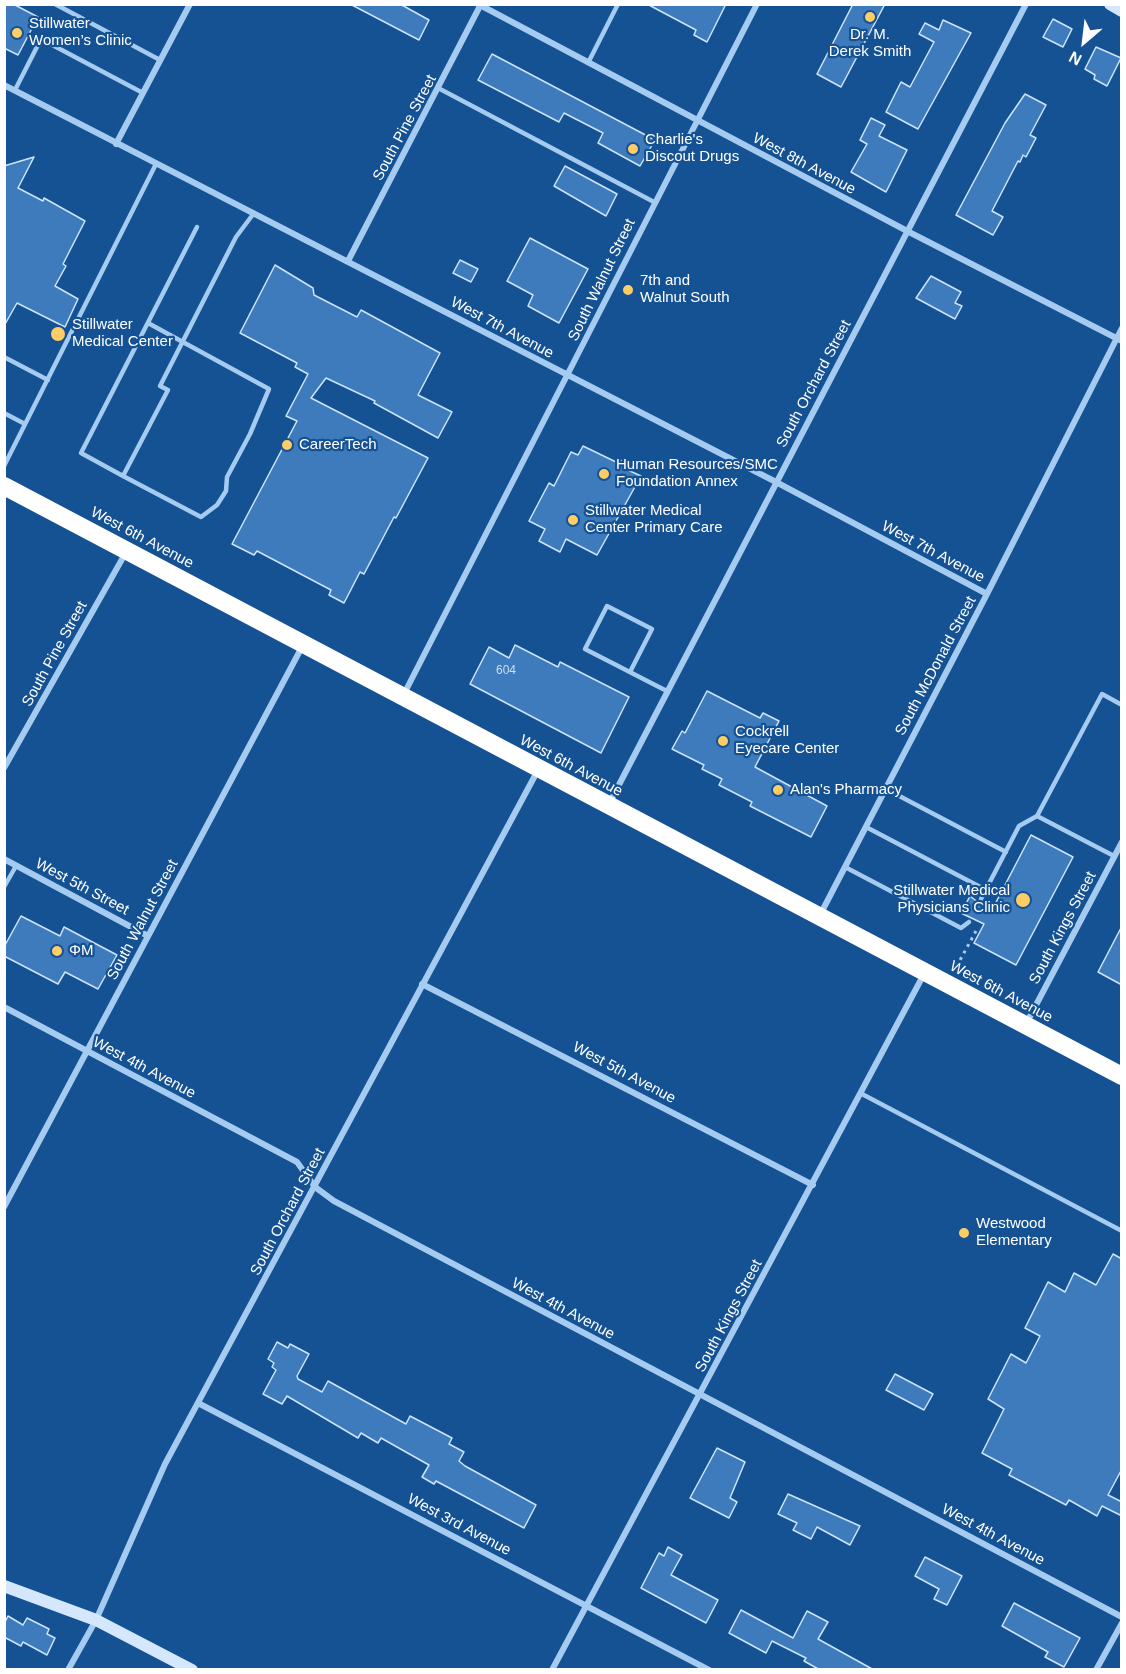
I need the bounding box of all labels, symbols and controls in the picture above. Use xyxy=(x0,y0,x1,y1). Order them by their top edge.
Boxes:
marker: Dr. M. Derek Smith xyxy=(863,10,877,24)
north arrow xyxy=(1054,12,1114,72)
place label: Stillwater Women’s Clinic xyxy=(29,15,132,50)
marker: Stillwater Women’s Clinic xyxy=(10,26,24,40)
place label: Dr. M. Derek Smith xyxy=(829,26,911,61)
text: N xyxy=(1066,48,1084,69)
street label: South Pine Street xyxy=(369,72,441,184)
street label: West 8th Avenue xyxy=(750,129,858,199)
place label: Charlie's Discout Drugs xyxy=(645,131,739,166)
marker: Charlie's Discout Drugs xyxy=(626,142,640,156)
street label: South Walnut Street xyxy=(565,216,639,344)
place label: 7th and Walnut South xyxy=(640,272,729,307)
marker: 7th and Walnut South xyxy=(621,283,635,297)
street label: West 7th Avenue xyxy=(448,293,556,363)
place label: Stillwater Medical Center xyxy=(72,316,173,351)
street label: South Orchard Street xyxy=(773,317,855,451)
marker: Stillwater Medical Center xyxy=(49,325,67,343)
place label: CareerTech xyxy=(299,436,377,454)
marker: CareerTech xyxy=(280,438,294,452)
place label: Human Resources/SMC Foundation Annex xyxy=(616,456,778,491)
marker: Human Resources/SMC Foundation Annex xyxy=(597,467,611,481)
place label: Stillwater Medical Center Primary Care xyxy=(585,502,723,537)
street label: West 6th Avenue xyxy=(88,503,196,573)
marker: Stillwater Medical Center Primary Care xyxy=(566,513,580,527)
street label: West 7th Avenue xyxy=(879,517,987,587)
street label: South McDonald Street xyxy=(892,593,980,739)
street label: South Pine Street xyxy=(19,598,91,710)
house number: 604 xyxy=(496,664,516,678)
place label: Cockrell Eyecare Center xyxy=(735,723,839,758)
street label: West 6th Avenue xyxy=(517,731,625,801)
marker: Cockrell Eyecare Center xyxy=(716,734,730,748)
place label: Alan's Pharmacy xyxy=(790,781,902,799)
marker: Alan's Pharmacy xyxy=(771,783,785,797)
street label: West 5th Street xyxy=(32,855,132,919)
street label: South Walnut Street xyxy=(104,857,182,983)
street label: South Kings Street xyxy=(1026,869,1100,987)
place label: Stillwater Medical Physicians Clinic xyxy=(893,882,1010,917)
marker: Stillwater Medical Physicians Clinic xyxy=(1014,891,1032,909)
place label: ΦΜ xyxy=(69,942,93,960)
marker: ΦΜ xyxy=(50,944,64,958)
street label: West 6th Avenue xyxy=(947,957,1055,1027)
street label: West 4th Avenue xyxy=(90,1033,198,1103)
street label: West 5th Avenue xyxy=(570,1038,678,1108)
street label: South Orchard Street xyxy=(247,1145,329,1279)
place label: Westwood Elementary xyxy=(976,1215,1052,1250)
marker: Westwood Elementary xyxy=(957,1226,971,1240)
street label: South Kings Street xyxy=(692,1257,766,1375)
street label: West 4th Avenue xyxy=(509,1274,617,1344)
street label: West 3rd Avenue xyxy=(404,1490,514,1560)
street label: West 4th Avenue xyxy=(939,1500,1047,1570)

